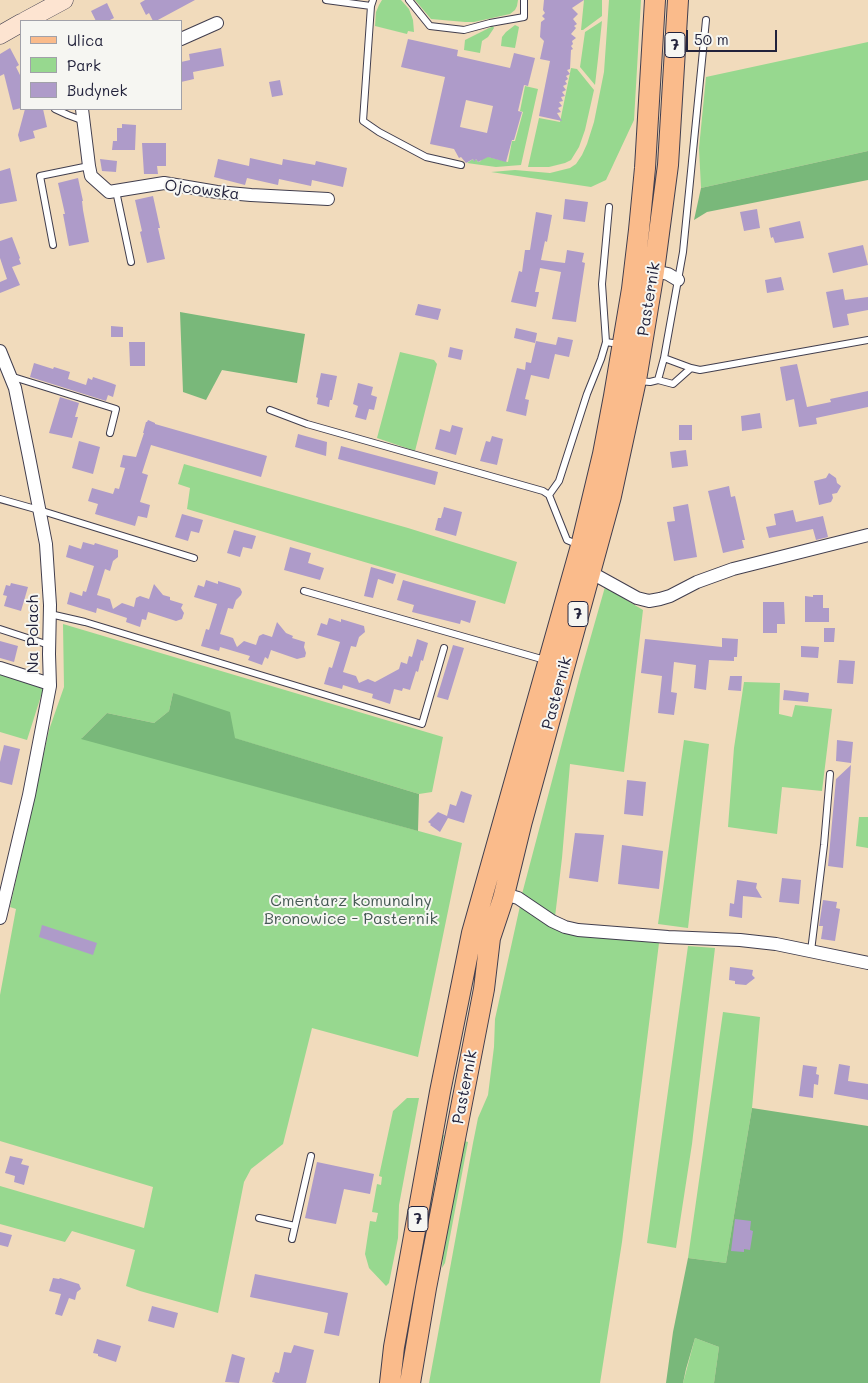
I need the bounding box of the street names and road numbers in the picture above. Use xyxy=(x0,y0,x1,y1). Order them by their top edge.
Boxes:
road number: 7 xyxy=(665,32,685,58)
street label: Ojcowska xyxy=(163,176,241,204)
street label: Pasternik xyxy=(634,261,664,337)
street label: Na Polach xyxy=(23,595,43,673)
road number: 7 xyxy=(568,602,588,626)
street label: Pasternik xyxy=(538,654,576,732)
street label: Pasternik xyxy=(448,1048,482,1126)
road number: 7 xyxy=(408,1206,428,1232)

